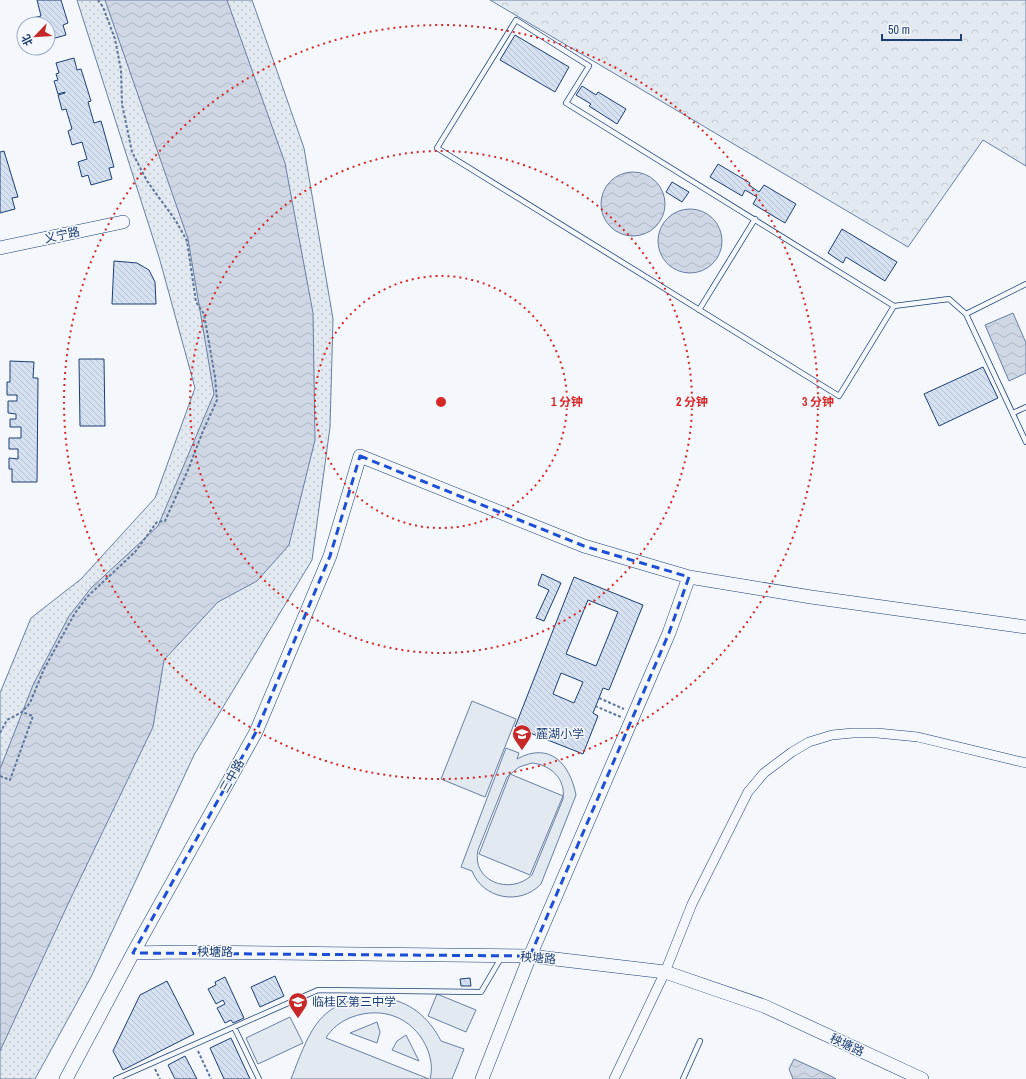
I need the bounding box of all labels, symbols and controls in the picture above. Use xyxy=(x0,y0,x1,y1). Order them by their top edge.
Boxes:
north arrow xyxy=(16,16,56,56)
scale bar xyxy=(882,16,961,42)
text: 50 m xyxy=(888,22,910,38)
text: 北 xyxy=(18,32,36,48)
street label: 义宁路 xyxy=(43,223,81,247)
text: 1 分钟 xyxy=(551,394,583,410)
text: 2 分钟 xyxy=(676,394,708,410)
text: 3 分钟 xyxy=(802,394,834,410)
centre of rings xyxy=(434,395,448,409)
school or university icon: 麓湖小学 xyxy=(511,723,533,751)
place label: 麓湖小学 xyxy=(536,726,584,742)
street label: 三中路 xyxy=(216,756,248,796)
street label: 秧塘路 xyxy=(197,944,233,960)
street label: 秧塘路 xyxy=(519,948,557,968)
school or university icon: 临桂区第三中学 xyxy=(287,991,309,1019)
place label: 临桂区第三中学 xyxy=(312,994,396,1010)
street label: 秧塘路 xyxy=(827,1030,867,1060)

